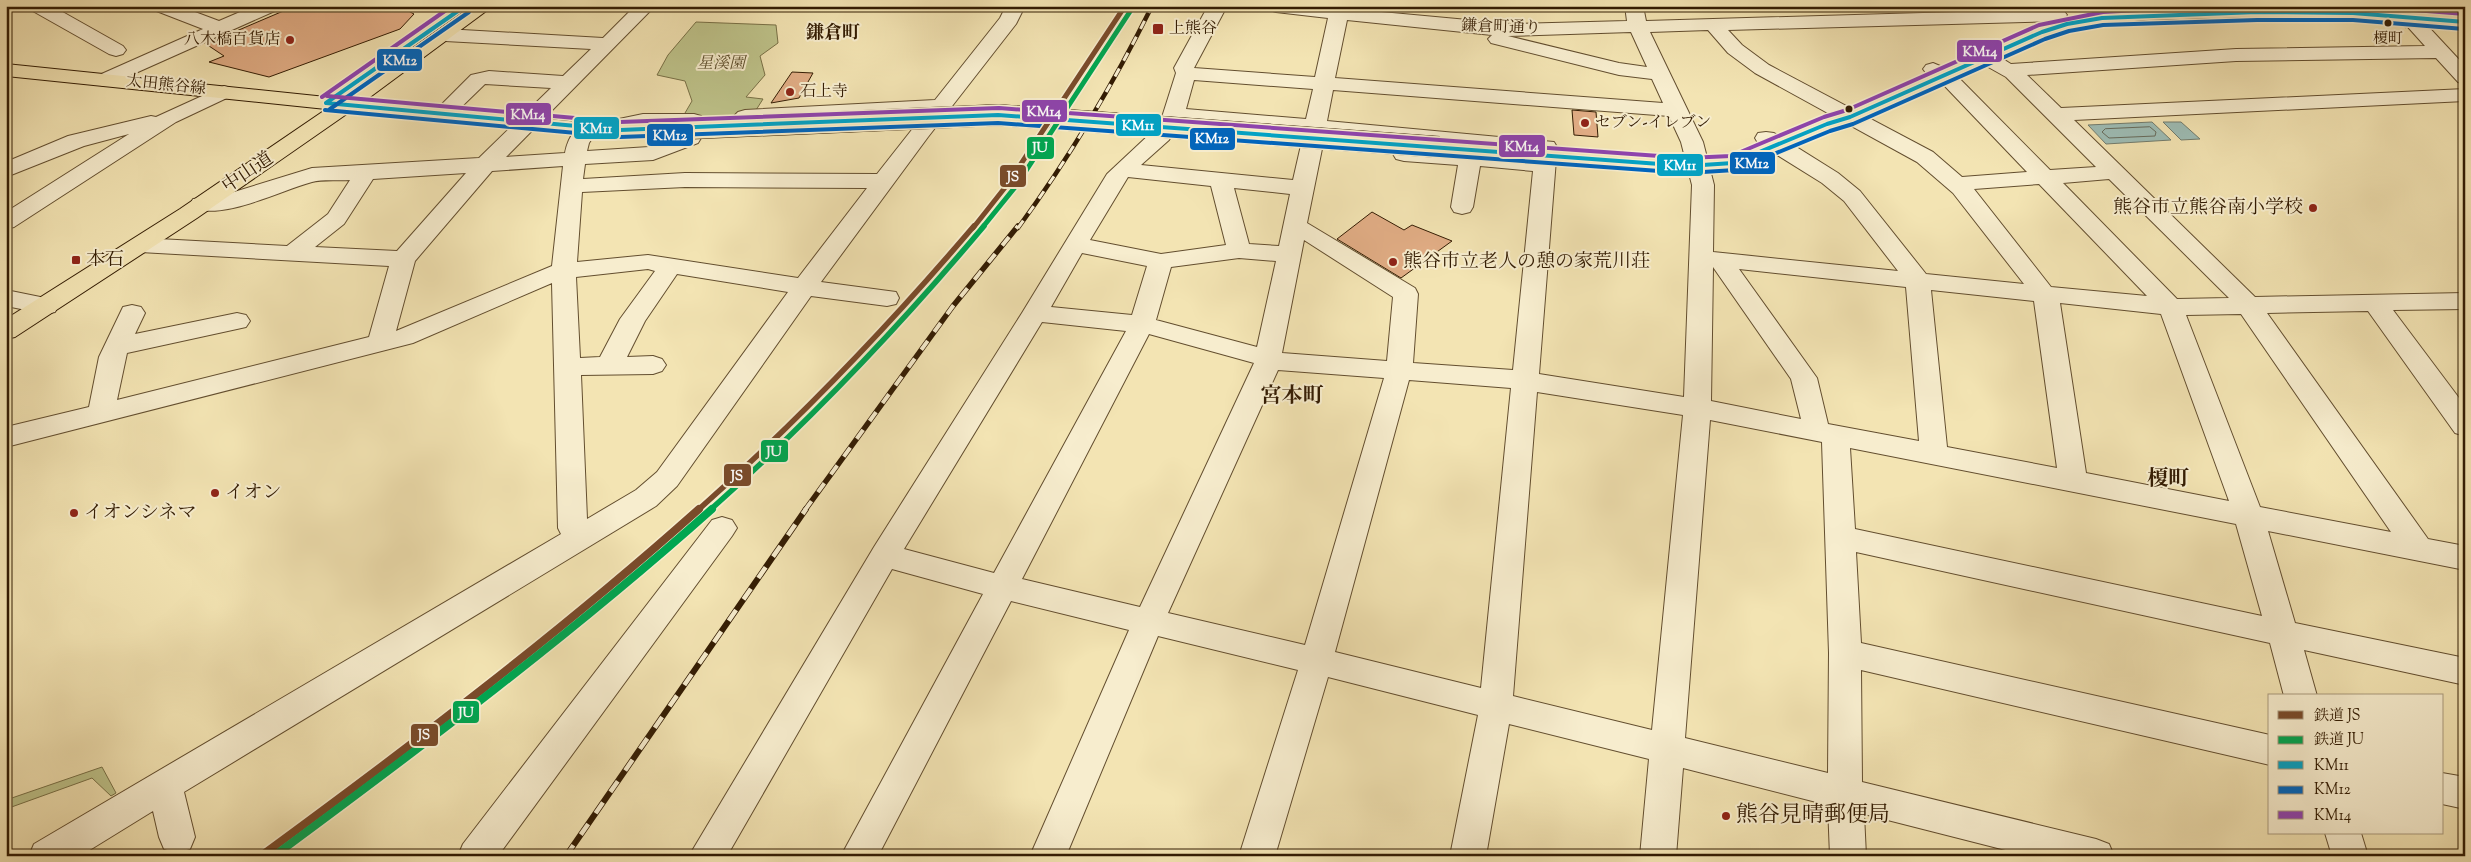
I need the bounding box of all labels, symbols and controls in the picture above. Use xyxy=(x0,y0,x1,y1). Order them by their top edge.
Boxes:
street label: 鎌倉町通り xyxy=(1461,15,1541,41)
place label: 上熊谷 xyxy=(1169,18,1217,41)
marker: 榎町 xyxy=(2383,18,2393,28)
district label: 鎌倉町 xyxy=(806,21,860,47)
marker: 上熊谷 xyxy=(1151,22,1165,36)
place label: 八木橋百貨店 xyxy=(184,29,280,52)
place label: 榎町 xyxy=(2373,29,2403,50)
marker: 八木橋百貨店 xyxy=(284,34,296,46)
line badge: KM14 xyxy=(1956,39,2003,63)
text: KM14 xyxy=(1963,43,1997,63)
line badge: KM12 xyxy=(376,48,423,72)
text: KM12 xyxy=(383,52,418,72)
park label: 星溪園 xyxy=(697,53,748,76)
street label: 太田熊谷線 xyxy=(125,70,207,102)
place label: 石上寺 xyxy=(800,81,848,104)
marker: 石上寺 xyxy=(784,86,796,98)
line badge: KM14 xyxy=(1021,99,1068,123)
line badge: KM14 xyxy=(505,102,552,126)
text: KM14 xyxy=(1027,103,1061,123)
unlabelled marker xyxy=(1844,104,1854,114)
text: KM14 xyxy=(511,106,545,126)
place label: セブン-イレブン xyxy=(1595,112,1711,135)
line badge: KM11 xyxy=(1115,113,1162,137)
line badge: KM11 xyxy=(573,116,620,140)
text: KM11 xyxy=(1122,117,1154,137)
marker: セブン-イレブン xyxy=(1579,117,1591,129)
text: KM11 xyxy=(580,120,612,140)
line badge: KM12 xyxy=(646,123,694,147)
text: KM12 xyxy=(653,127,688,147)
line badge: KM12 xyxy=(1189,127,1236,151)
text: KM12 xyxy=(1195,130,1230,150)
line badge: KM14 xyxy=(1498,134,1546,158)
line badge: JU xyxy=(1026,136,1055,160)
text: KM14 xyxy=(1505,138,1539,158)
text: JU xyxy=(1031,139,1048,159)
street label: 中山道 xyxy=(217,146,279,200)
line badge: KM12 xyxy=(1729,151,1776,175)
line badge: KM11 xyxy=(1656,153,1704,177)
text: KM12 xyxy=(1735,155,1770,175)
text: KM11 xyxy=(1664,157,1696,177)
line badge: JS xyxy=(999,164,1027,188)
text: JS xyxy=(1006,168,1019,188)
place label: 熊谷市立熊谷南小学校 xyxy=(2113,195,2303,222)
marker: 熊谷市立熊谷南小学校 xyxy=(2307,202,2319,214)
place label: 本石 xyxy=(86,247,124,274)
place label: 熊谷市立老人の憩の家荒川荘 xyxy=(1403,249,1650,276)
marker: 本石 xyxy=(70,254,82,266)
marker: 熊谷市立老人の憩の家荒川荘 xyxy=(1387,256,1399,268)
district label: 宮本町 xyxy=(1261,382,1324,412)
line badge: JU xyxy=(760,439,789,463)
text: JU xyxy=(765,443,782,463)
line badge: JS xyxy=(723,463,752,487)
district label: 榎町 xyxy=(2147,465,2189,495)
text: JS xyxy=(730,467,743,487)
place label: イオン xyxy=(225,480,281,507)
marker: イオン xyxy=(209,487,221,499)
place label: イオンシネマ xyxy=(84,500,196,527)
marker: イオンシネマ xyxy=(68,507,80,519)
legend xyxy=(2268,694,2444,834)
line badge: JU xyxy=(452,700,480,724)
text: JU xyxy=(457,704,474,724)
text: 鉄道 JS xyxy=(2314,706,2361,727)
line badge: JS xyxy=(410,723,439,747)
text: JS xyxy=(417,726,430,746)
text: 鉄道 JU xyxy=(2314,730,2364,751)
text: KM11 xyxy=(2314,756,2349,777)
text: KM12 xyxy=(2314,780,2351,801)
place label: 熊谷見晴郵便局 xyxy=(1736,800,1890,832)
text: KM14 xyxy=(2314,806,2352,827)
marker: 熊谷見晴郵便局 xyxy=(1720,810,1732,822)

